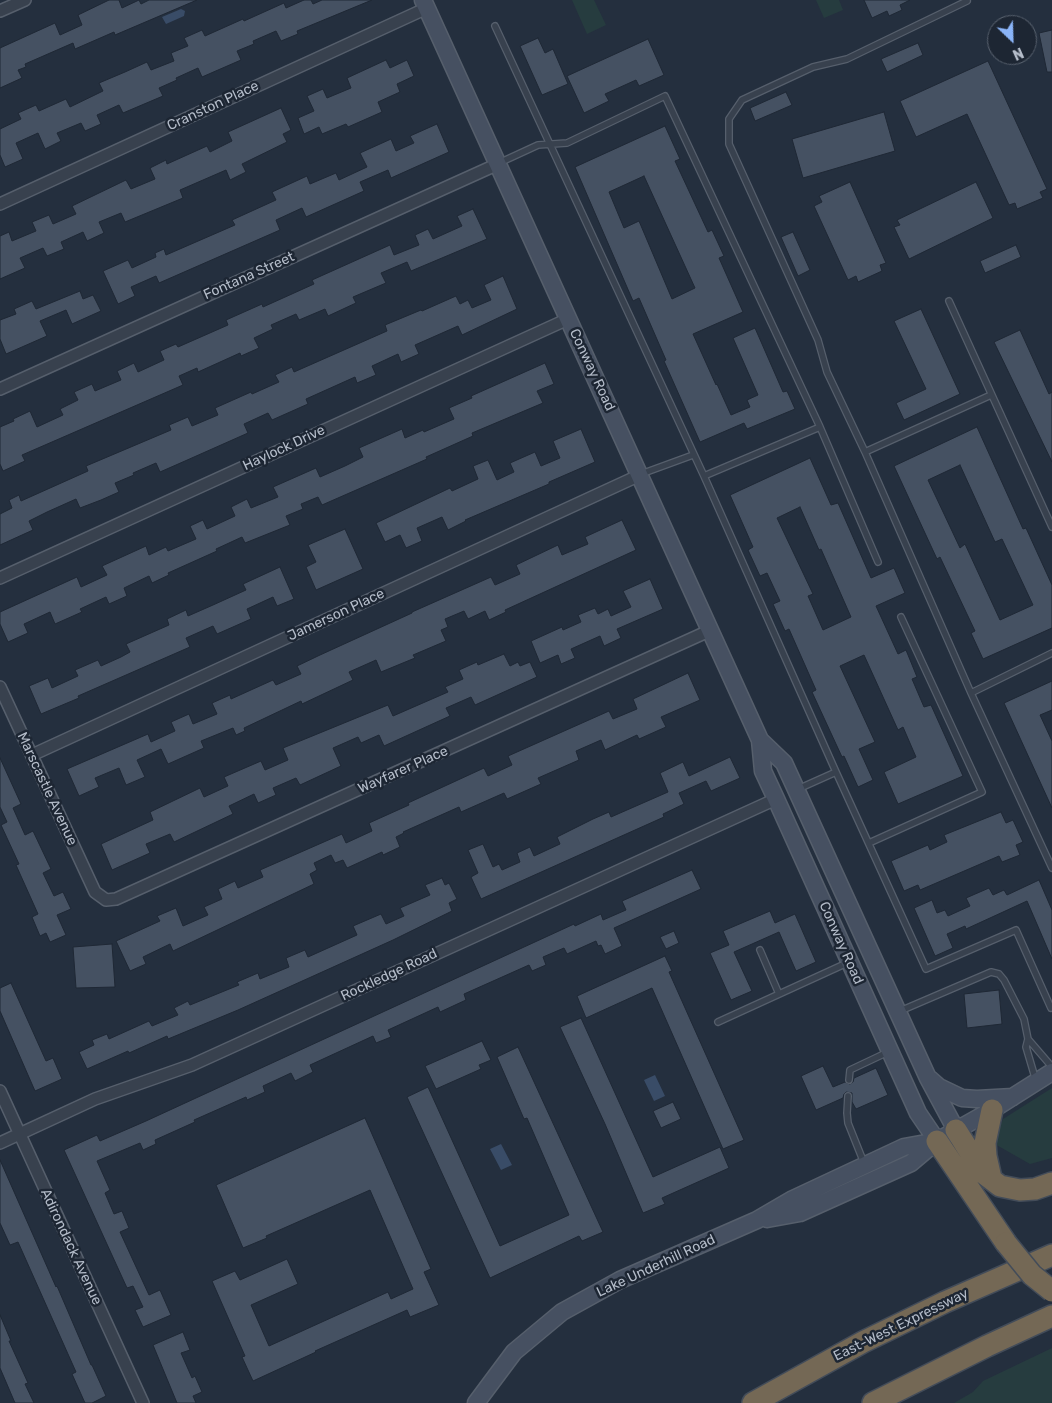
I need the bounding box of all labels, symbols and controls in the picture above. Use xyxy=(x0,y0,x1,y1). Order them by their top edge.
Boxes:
north arrow xyxy=(987,15,1037,65)
text: N xyxy=(1010,43,1026,63)
street label: Cranston Place xyxy=(165,77,261,135)
street label: Fontana Street xyxy=(201,248,297,304)
street label: Conway Road xyxy=(566,326,618,414)
street label: Haylock Drive xyxy=(240,422,328,474)
street label: Jamerson Place xyxy=(285,585,387,645)
street label: Marscastle Avenue xyxy=(13,730,81,848)
street label: Wayfarer Place xyxy=(355,743,451,797)
street label: Conway Road xyxy=(815,899,867,987)
street label: Rockledge Road xyxy=(338,945,440,1005)
street label: Adirondack Avenue xyxy=(37,1186,105,1308)
street label: Lake Underhill Road xyxy=(594,1231,718,1301)
street label: East-West Expressway xyxy=(831,1285,971,1365)

